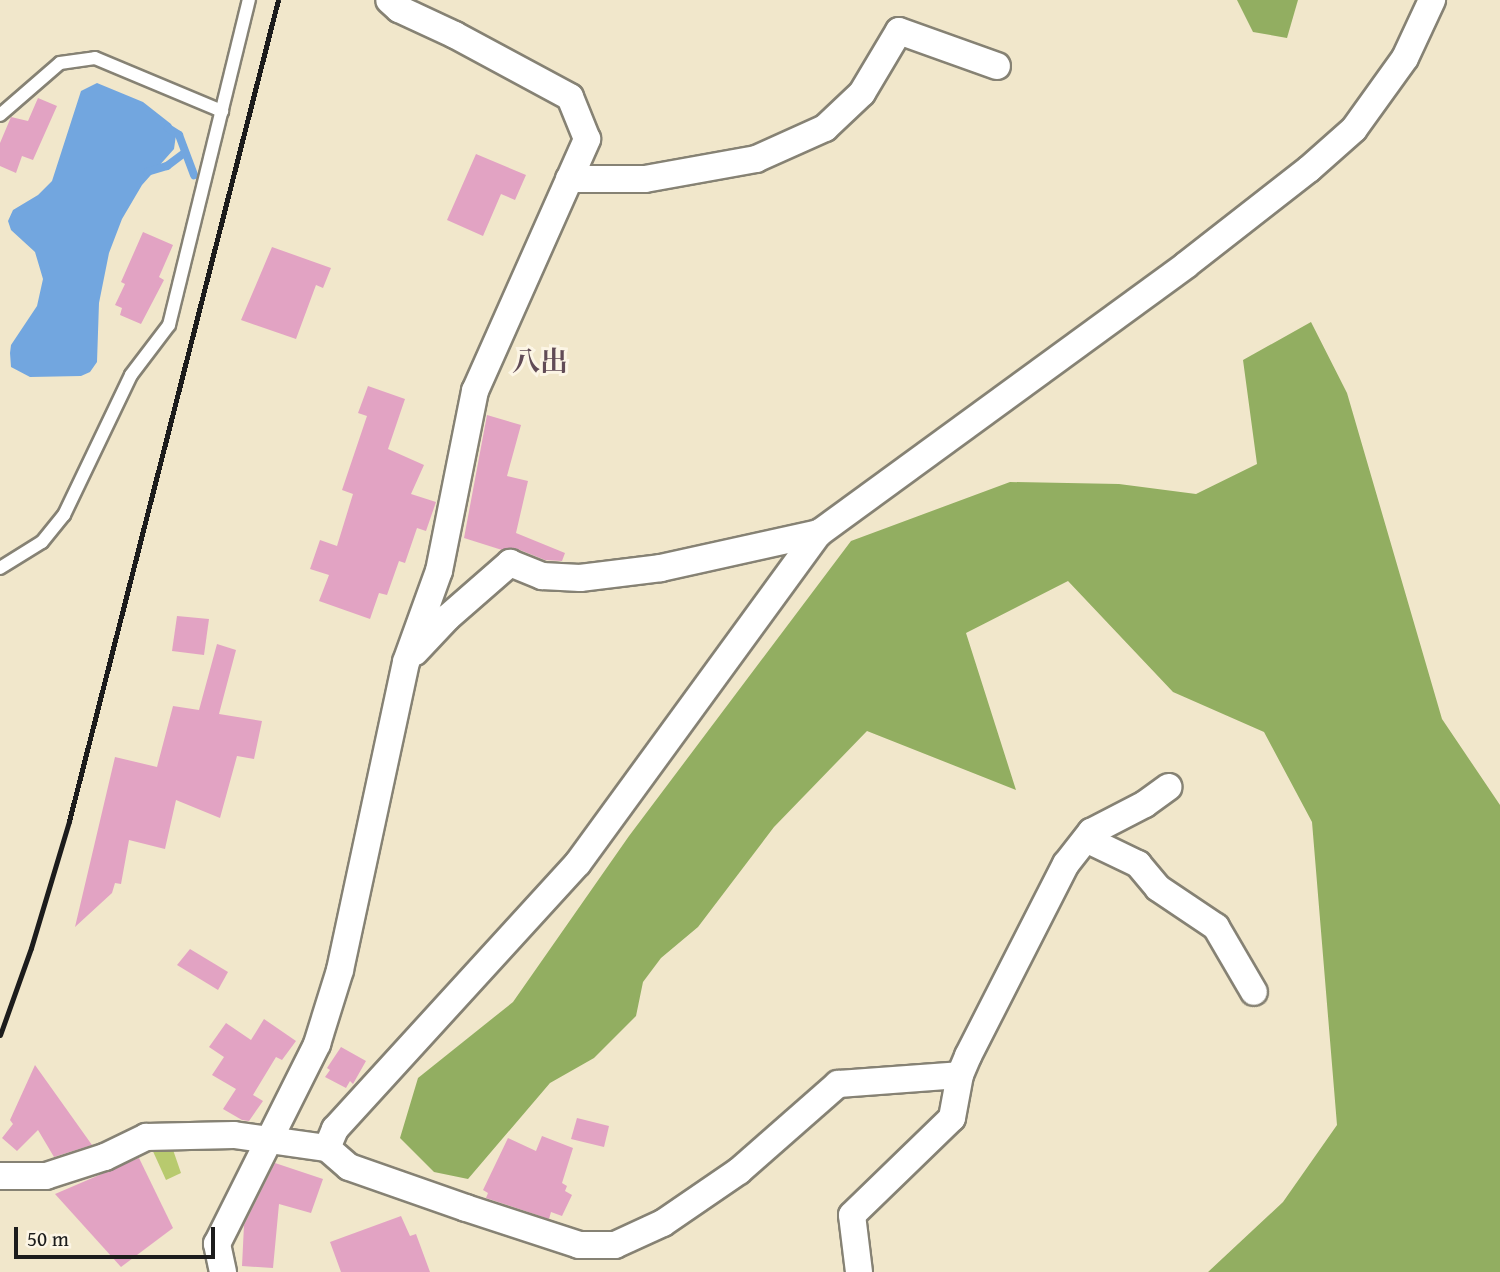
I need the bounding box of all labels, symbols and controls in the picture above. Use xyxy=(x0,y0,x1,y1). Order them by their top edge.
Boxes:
district label: 八出 xyxy=(512,344,568,378)
scale bar xyxy=(18,1212,219,1256)
text: 50 m xyxy=(27,1223,69,1254)

